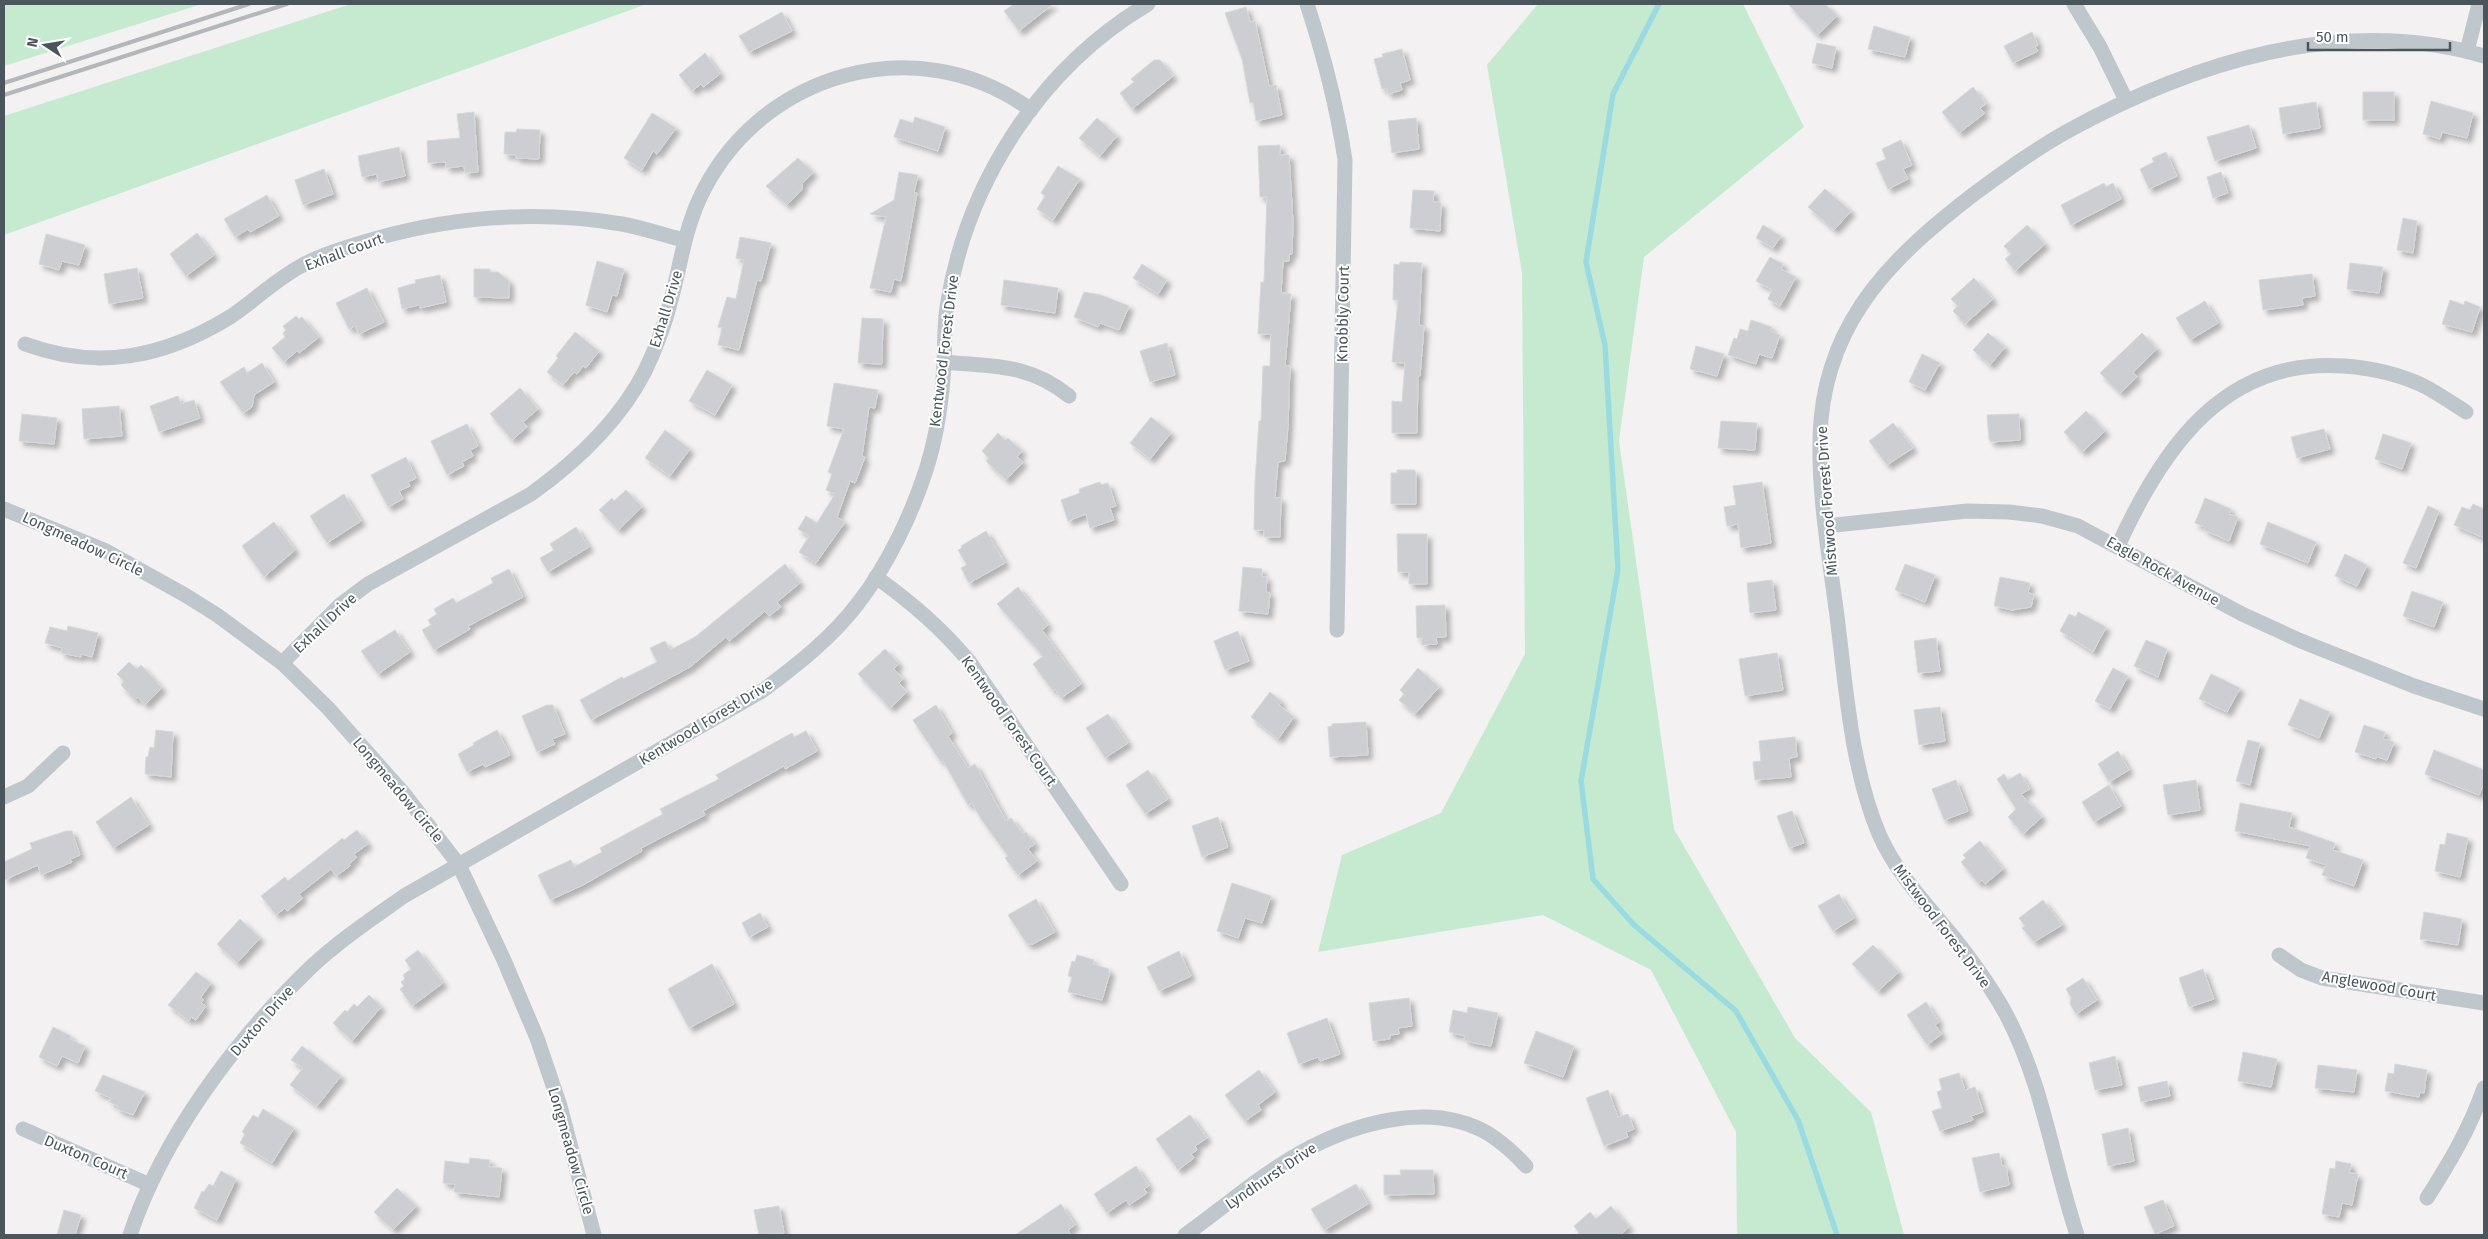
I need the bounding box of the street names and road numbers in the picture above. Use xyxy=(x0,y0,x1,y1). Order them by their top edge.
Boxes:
street label: Exhall Court xyxy=(303,229,386,274)
street label: Knobbly Court xyxy=(1333,265,1353,362)
street label: Exhall Drive xyxy=(646,268,686,350)
street label: Kentwood Forest Drive xyxy=(926,274,962,428)
street label: Mistwood Forest Drive xyxy=(1813,425,1841,577)
street label: Longmeadow Circle xyxy=(20,508,146,580)
street label: Eagle Rock Avenue xyxy=(2103,532,2223,610)
street label: Exhall Drive xyxy=(290,589,360,657)
street label: Kentwood Forest Court xyxy=(957,653,1061,790)
street label: Kentwood Forest Drive xyxy=(636,675,776,769)
street label: Longmeadow Circle xyxy=(349,734,447,846)
street label: Mistwood Forest Drive xyxy=(1890,861,1994,991)
street label: Anglewood Court xyxy=(2320,967,2438,1005)
street label: Duxton Drive xyxy=(226,982,298,1060)
street label: Longmeadow Circle xyxy=(544,1085,598,1217)
street label: Duxton Court xyxy=(41,1131,131,1183)
street label: Lyndhurst Drive xyxy=(1222,1139,1320,1213)

